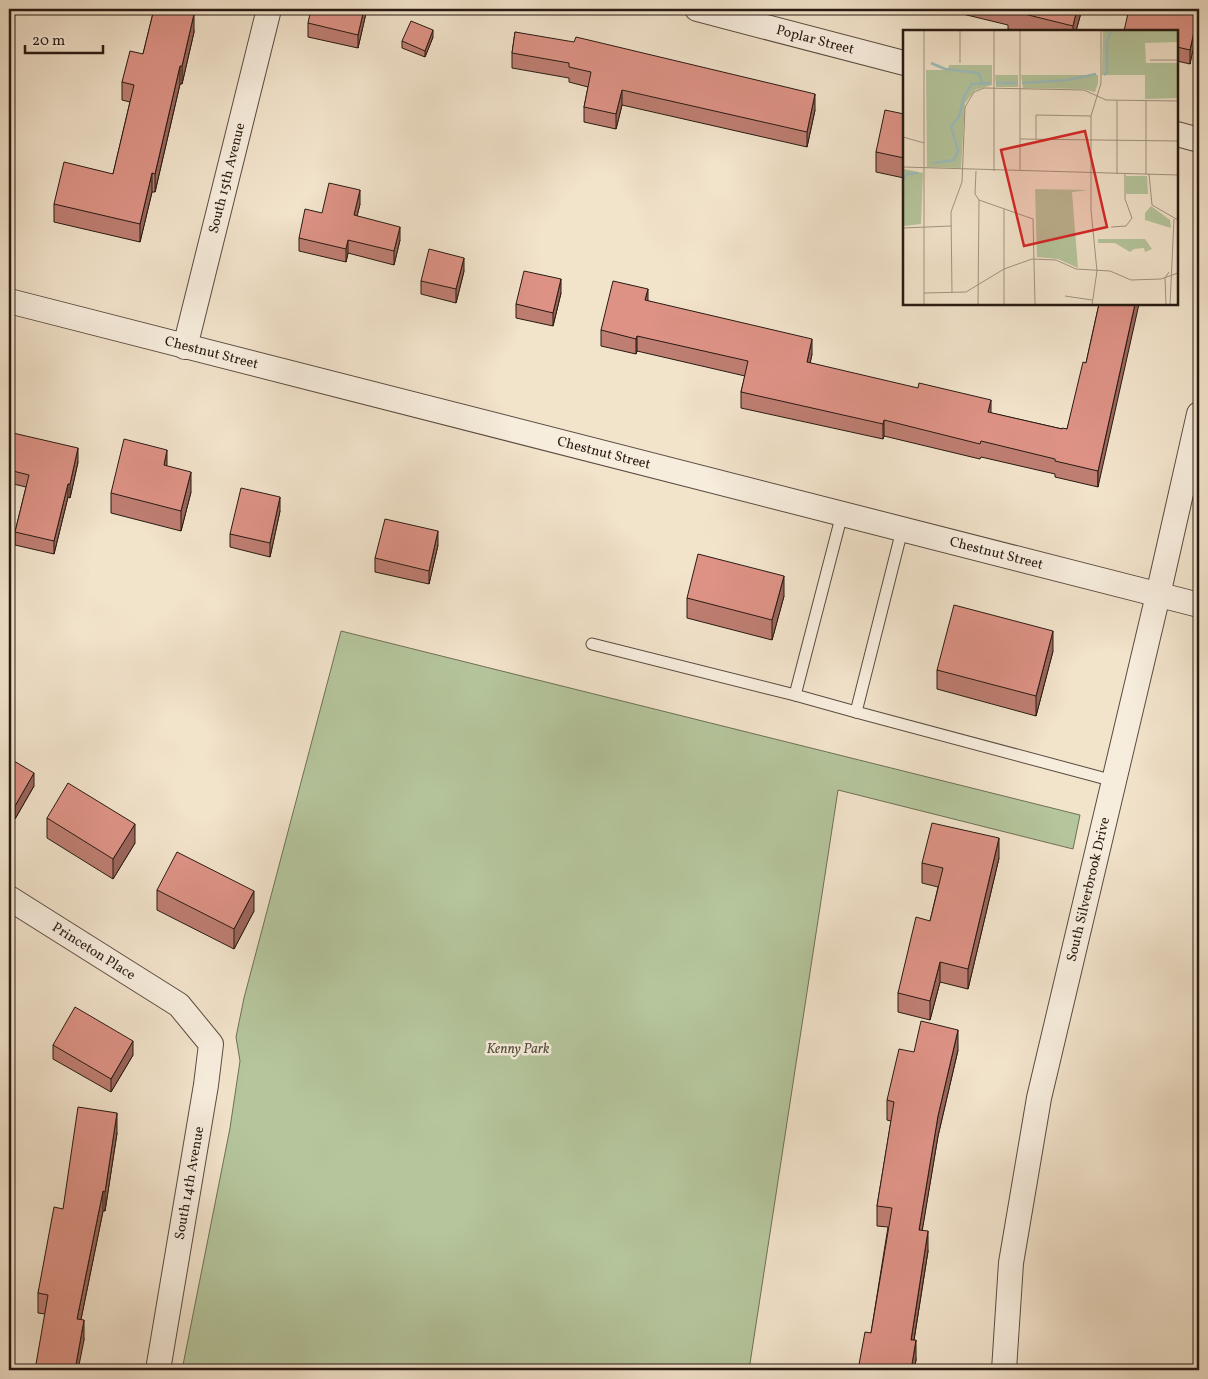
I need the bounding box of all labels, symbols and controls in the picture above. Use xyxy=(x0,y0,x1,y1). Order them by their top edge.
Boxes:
street label: Poplar Street xyxy=(774,21,856,59)
scale bar xyxy=(25,22,102,54)
inset map xyxy=(903,30,1178,305)
text: 20 m xyxy=(32,31,65,52)
street label: South 15th Avenue xyxy=(204,121,250,235)
street label: Chestnut Street xyxy=(163,332,260,374)
street label: Chestnut Street xyxy=(555,432,653,474)
street label: Chestnut Street xyxy=(948,532,1045,574)
street label: South Silverbrook Drive xyxy=(1062,815,1115,964)
street label: Princeton Place xyxy=(48,918,139,985)
park label: Kenny Park xyxy=(486,1040,550,1059)
street label: South 14th Avenue xyxy=(171,1124,209,1241)

